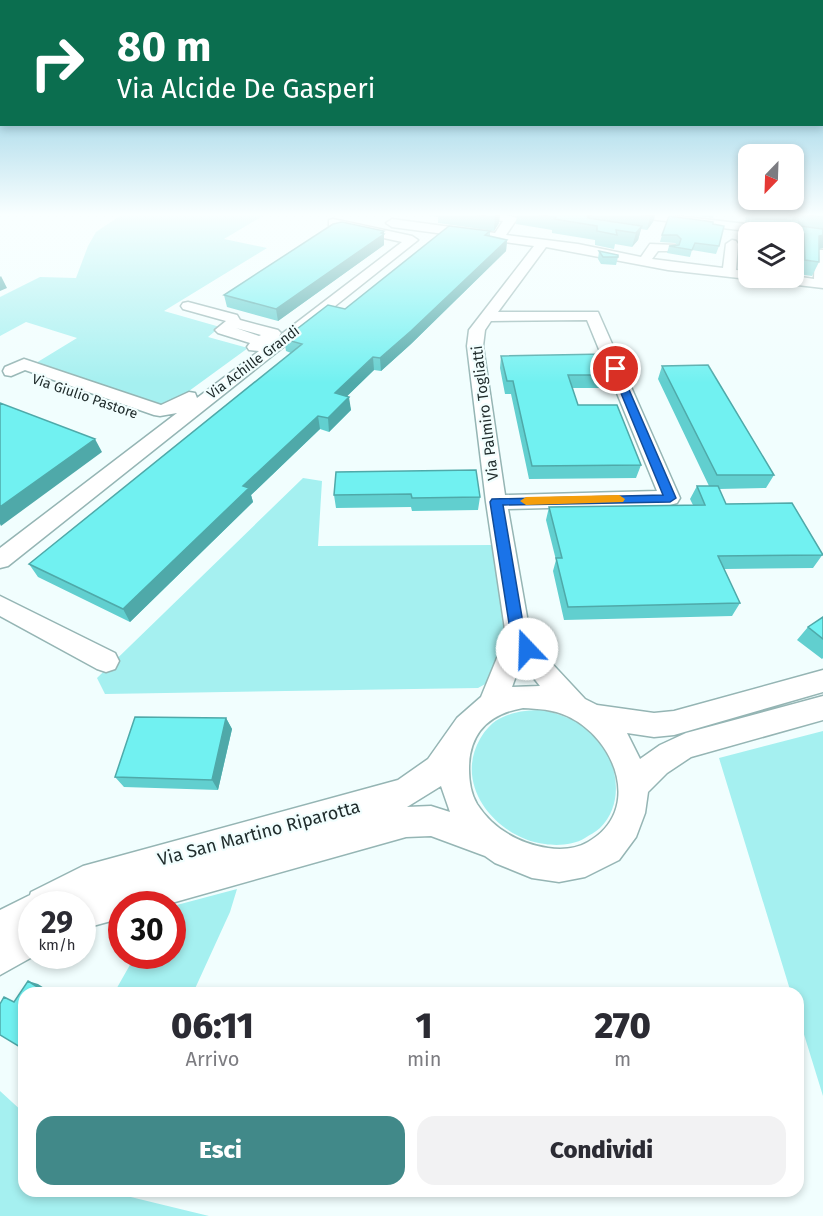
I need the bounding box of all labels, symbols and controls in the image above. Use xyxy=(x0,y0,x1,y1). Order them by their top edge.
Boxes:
text: 80 m xyxy=(117,22,211,72)
icon: right xyxy=(18,24,96,102)
text: Via Alcide De Gasperi xyxy=(117,73,375,105)
north arrow xyxy=(738,144,804,210)
map controls xyxy=(738,144,804,288)
button: layers xyxy=(738,222,804,288)
street label: Via Achille Grandi xyxy=(204,322,303,403)
pin xyxy=(590,343,641,394)
street label: Via Palmiro Togliatti xyxy=(468,345,502,481)
icon: arrive xyxy=(599,352,632,385)
street label: Via Giulio Pastore xyxy=(30,370,140,423)
position arrow xyxy=(495,617,559,681)
street label: Via San Martino Riparotta xyxy=(155,795,363,871)
speed limit sign: 30 xyxy=(108,891,186,969)
text: 29 xyxy=(41,905,73,941)
text: km/h xyxy=(38,936,76,954)
text: 06:11 xyxy=(171,1004,254,1048)
text: 1 xyxy=(416,1004,433,1048)
text: 270 xyxy=(594,1004,651,1048)
text: Arrivo xyxy=(185,1047,239,1071)
text: min xyxy=(407,1047,441,1071)
text: m xyxy=(614,1047,631,1071)
button: Esci xyxy=(36,1116,405,1185)
button: Condividi xyxy=(417,1116,786,1185)

